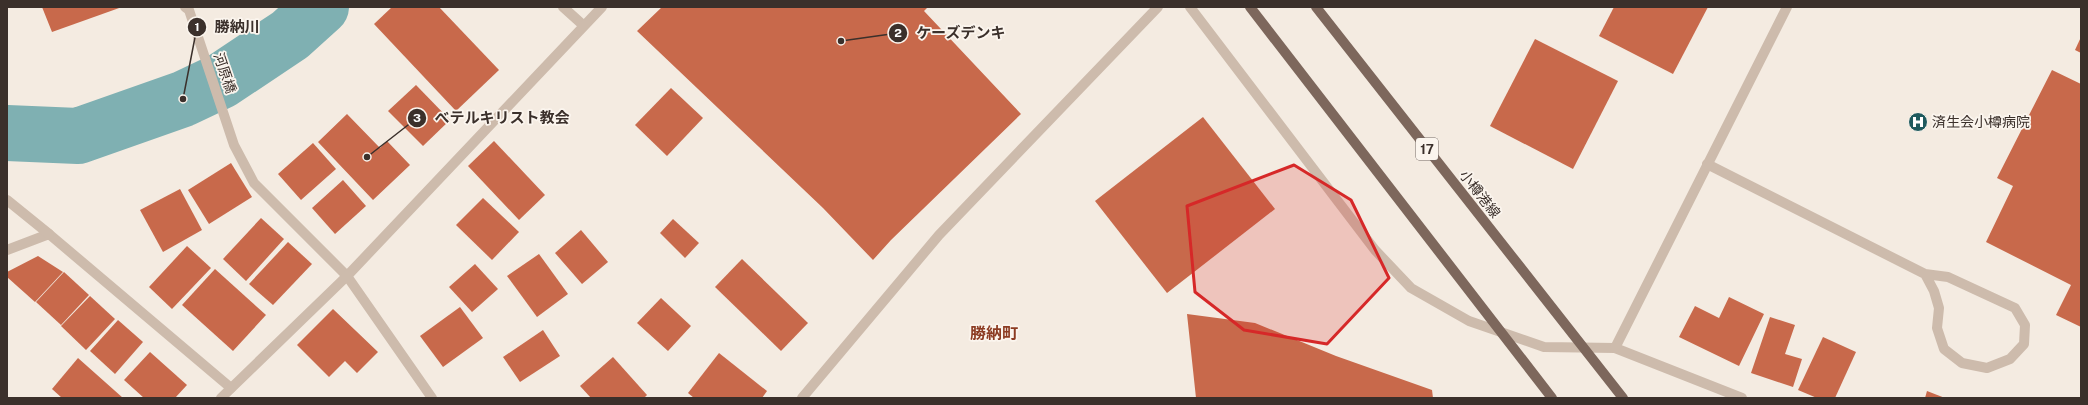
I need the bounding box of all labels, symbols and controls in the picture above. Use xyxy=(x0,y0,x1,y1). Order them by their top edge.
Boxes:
callout: 勝納川 xyxy=(187,13,268,40)
text: 勝納川 xyxy=(214,18,260,35)
text: 1 xyxy=(194,20,200,34)
callout: ケーズデンキ xyxy=(888,20,1014,47)
text: ケーズデンキ xyxy=(916,24,1006,41)
text: 2 xyxy=(894,26,902,40)
street label: 河原橋 xyxy=(211,51,239,95)
callout: べテルキリスト教会 xyxy=(407,104,578,131)
text: べテルキリスト教会 xyxy=(434,109,570,126)
text: 3 xyxy=(413,111,421,125)
hospital icon: 済生会小樽病院 xyxy=(1907,111,1929,133)
place label: 済生会小樽病院 xyxy=(1932,114,2030,130)
road number: 17 xyxy=(1416,138,1438,160)
street label: 小樽港線 xyxy=(1456,167,1504,221)
district label: 勝納町 xyxy=(970,324,1018,343)

